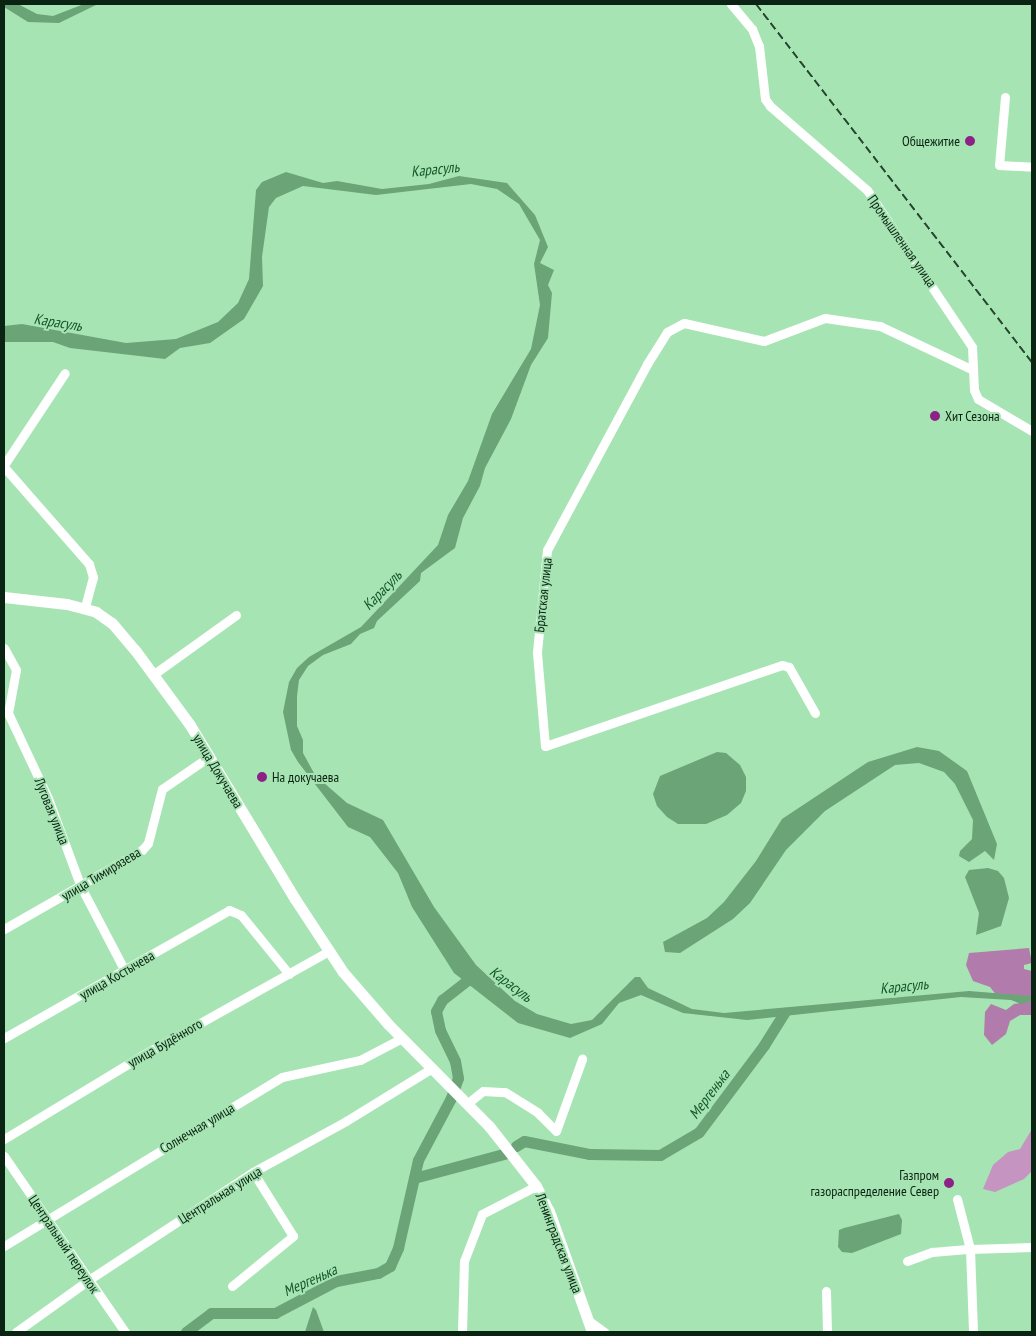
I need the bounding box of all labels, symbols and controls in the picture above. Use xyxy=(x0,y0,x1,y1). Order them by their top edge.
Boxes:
place label: Общежитие xyxy=(902,133,960,149)
marker: Общежитие xyxy=(964,135,976,147)
water label: Карасуль xyxy=(410,158,460,180)
street label: Промышленная улица xyxy=(864,192,940,290)
water label: Карасуль xyxy=(33,309,83,335)
place label: Хит Сезона xyxy=(945,408,1000,424)
marker: Хит Сезона xyxy=(929,410,941,422)
street label: Братская улица xyxy=(531,557,555,633)
water label: Карасуль xyxy=(359,566,405,614)
street label: улица Докучаева xyxy=(189,731,247,811)
place label: На докучаева xyxy=(272,769,339,785)
marker: На докучаева xyxy=(256,771,268,783)
street label: Луговая улица xyxy=(31,775,73,847)
street label: улица Тимирязева xyxy=(58,844,144,904)
street label: улица Костычева xyxy=(77,947,157,1003)
water label: Карасуль xyxy=(486,962,536,1006)
water label: Карасуль xyxy=(879,975,929,997)
street label: улица Будённого xyxy=(125,1015,205,1071)
water label: Мергенька xyxy=(685,1066,733,1122)
street label: Солнечная улица xyxy=(157,1099,237,1157)
street label: Центральная улица xyxy=(175,1163,265,1227)
place label: Газпром газораспределение Север xyxy=(810,1167,939,1200)
marker: Газпром газораспределение Север xyxy=(943,1177,955,1189)
street label: Ленинградская улица xyxy=(532,1190,586,1296)
street label: Центральный переулок xyxy=(25,1192,103,1296)
water label: Мергенька xyxy=(280,1260,340,1300)

